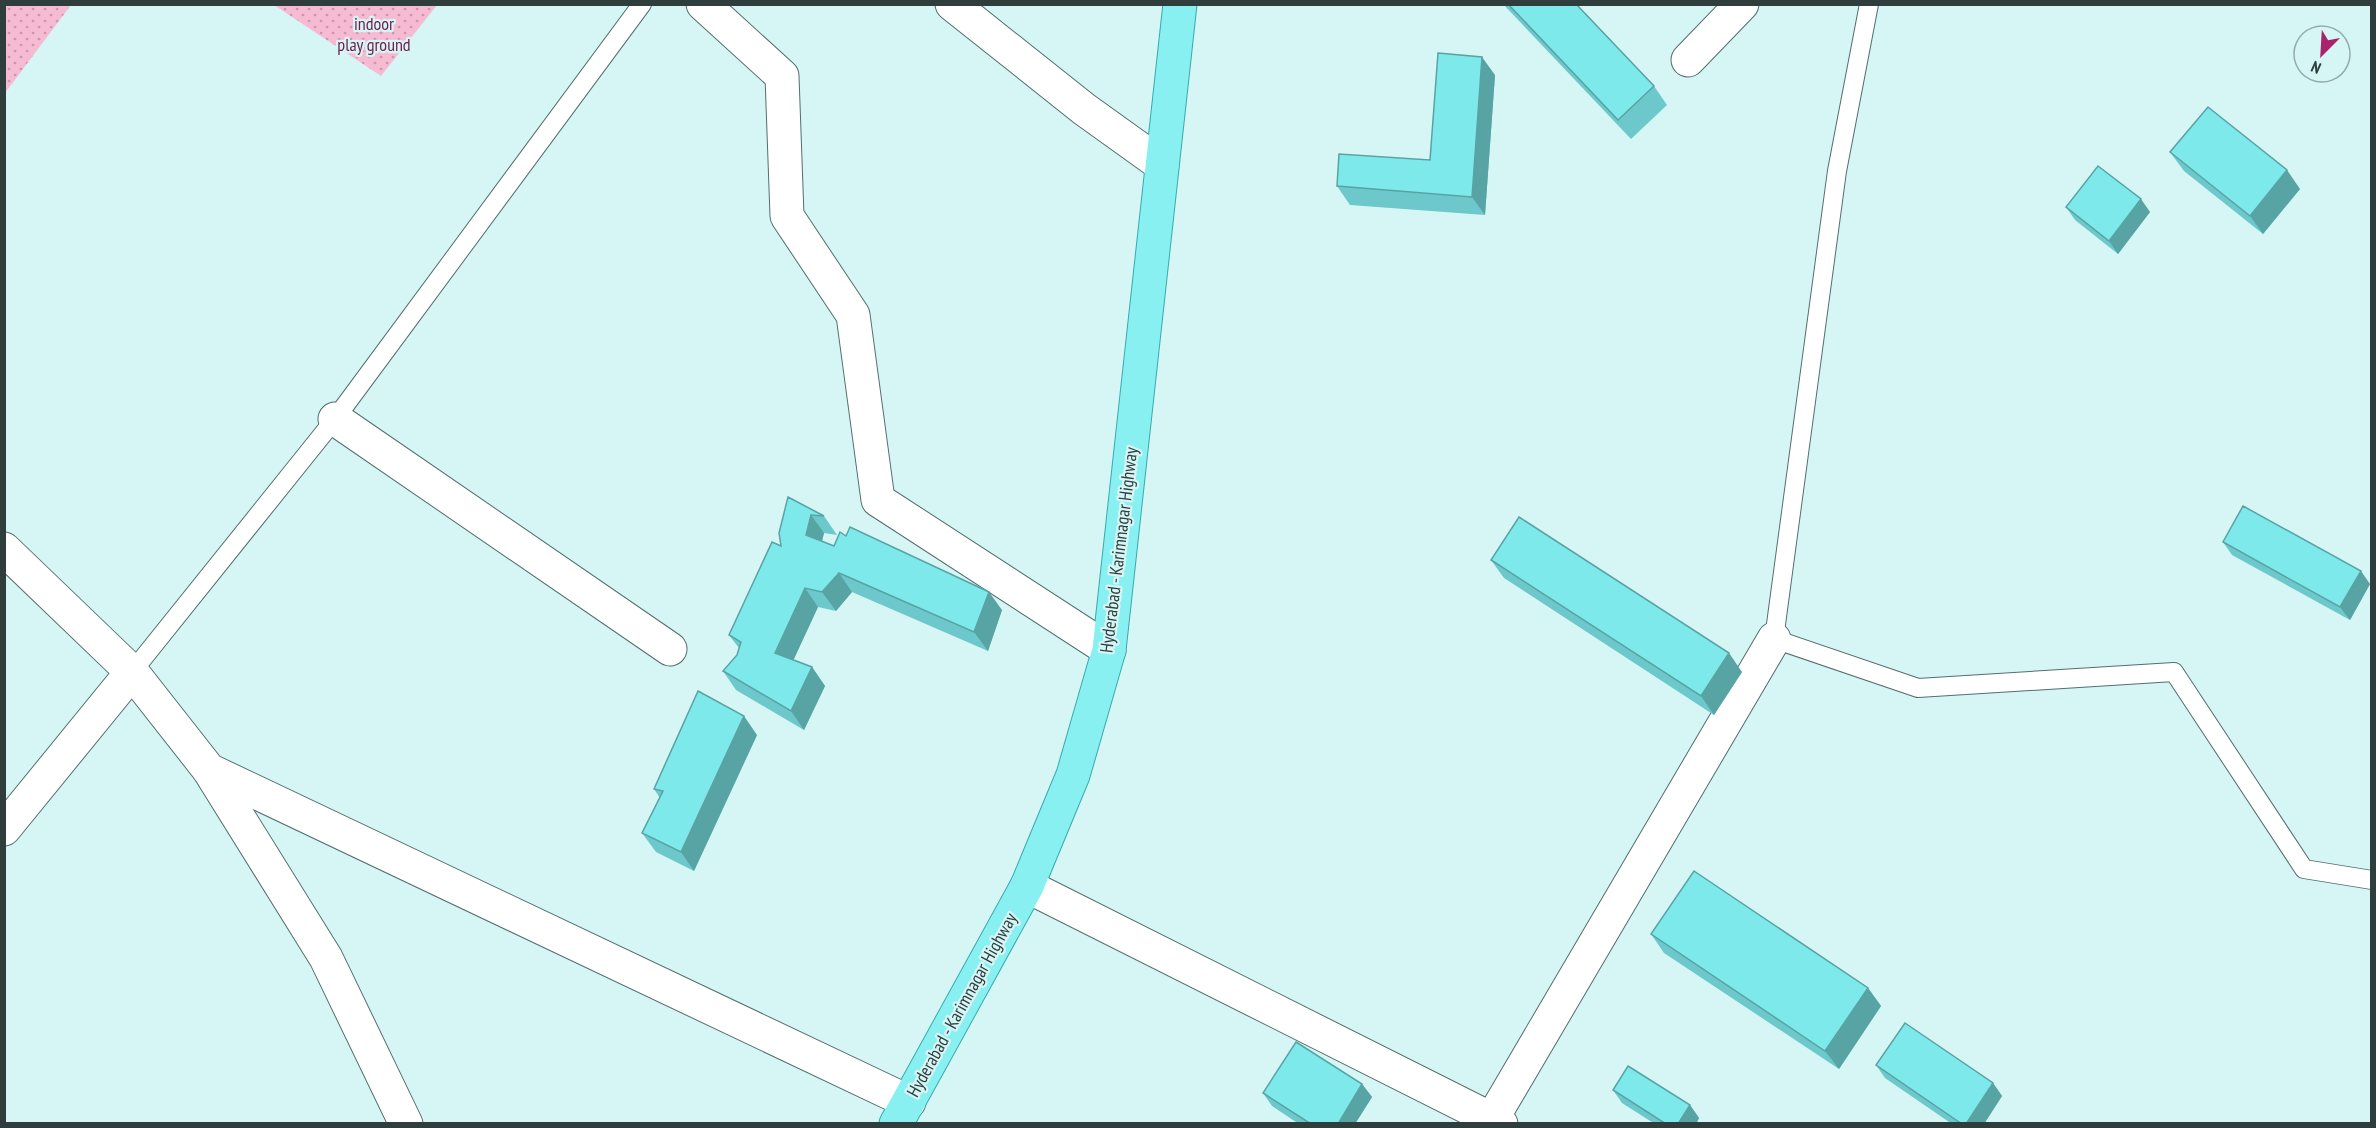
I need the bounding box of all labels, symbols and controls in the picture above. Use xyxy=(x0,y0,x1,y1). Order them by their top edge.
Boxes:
park label: indoor play ground xyxy=(337,12,411,56)
north arrow xyxy=(2292,24,2352,84)
text: N xyxy=(2308,57,2324,79)
street label: Hyderabad - Karimnagar Highway xyxy=(1094,446,1143,654)
street label: Hyderabad - Karimnagar Highway xyxy=(901,908,1022,1101)

